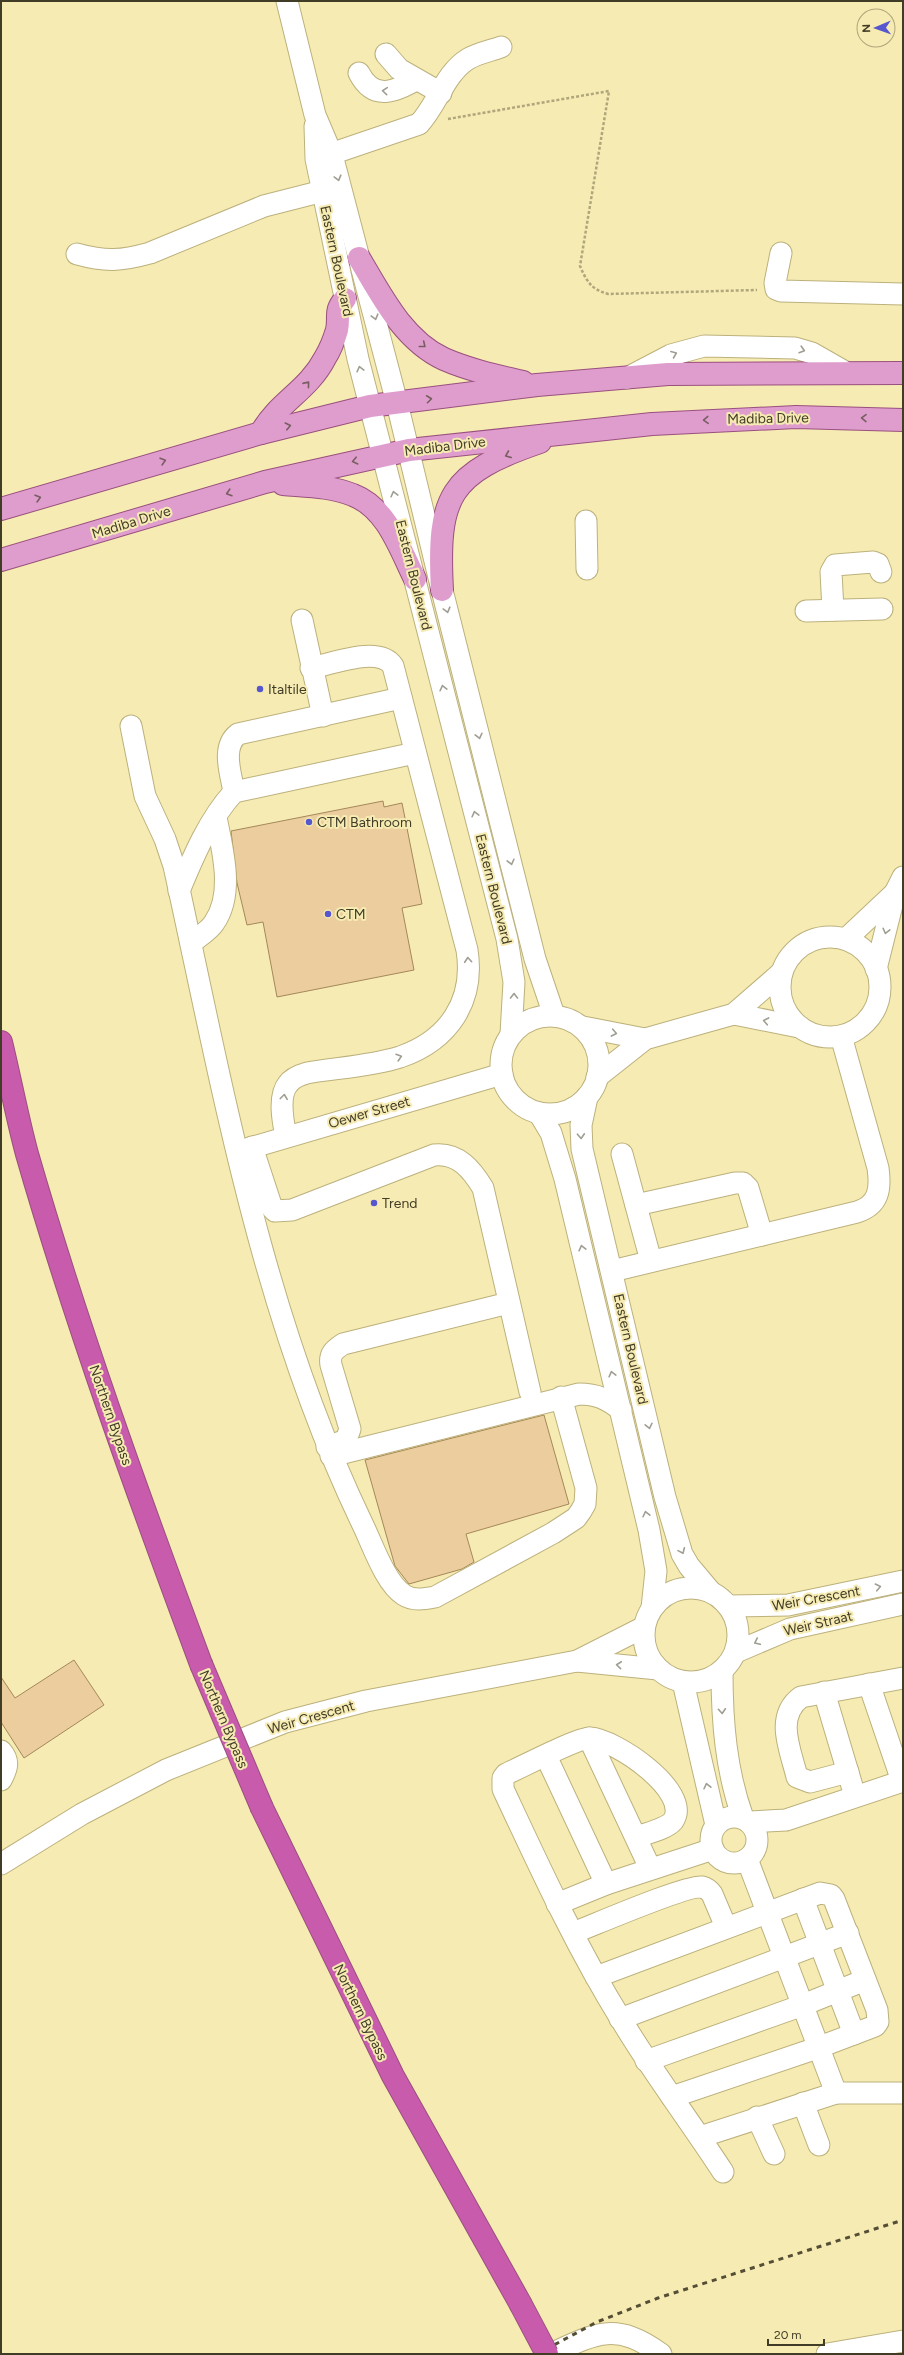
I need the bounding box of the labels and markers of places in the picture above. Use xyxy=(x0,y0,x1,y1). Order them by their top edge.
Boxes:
place label: Italtile xyxy=(268,681,307,698)
marker: Italtile xyxy=(255,684,265,694)
place label: CTM Bathroom xyxy=(317,814,412,831)
marker: CTM Bathroom xyxy=(304,817,314,827)
place label: CTM xyxy=(336,906,366,923)
marker: CTM xyxy=(323,909,333,919)
place label: Trend xyxy=(382,1195,417,1212)
marker: Trend xyxy=(369,1198,379,1208)

